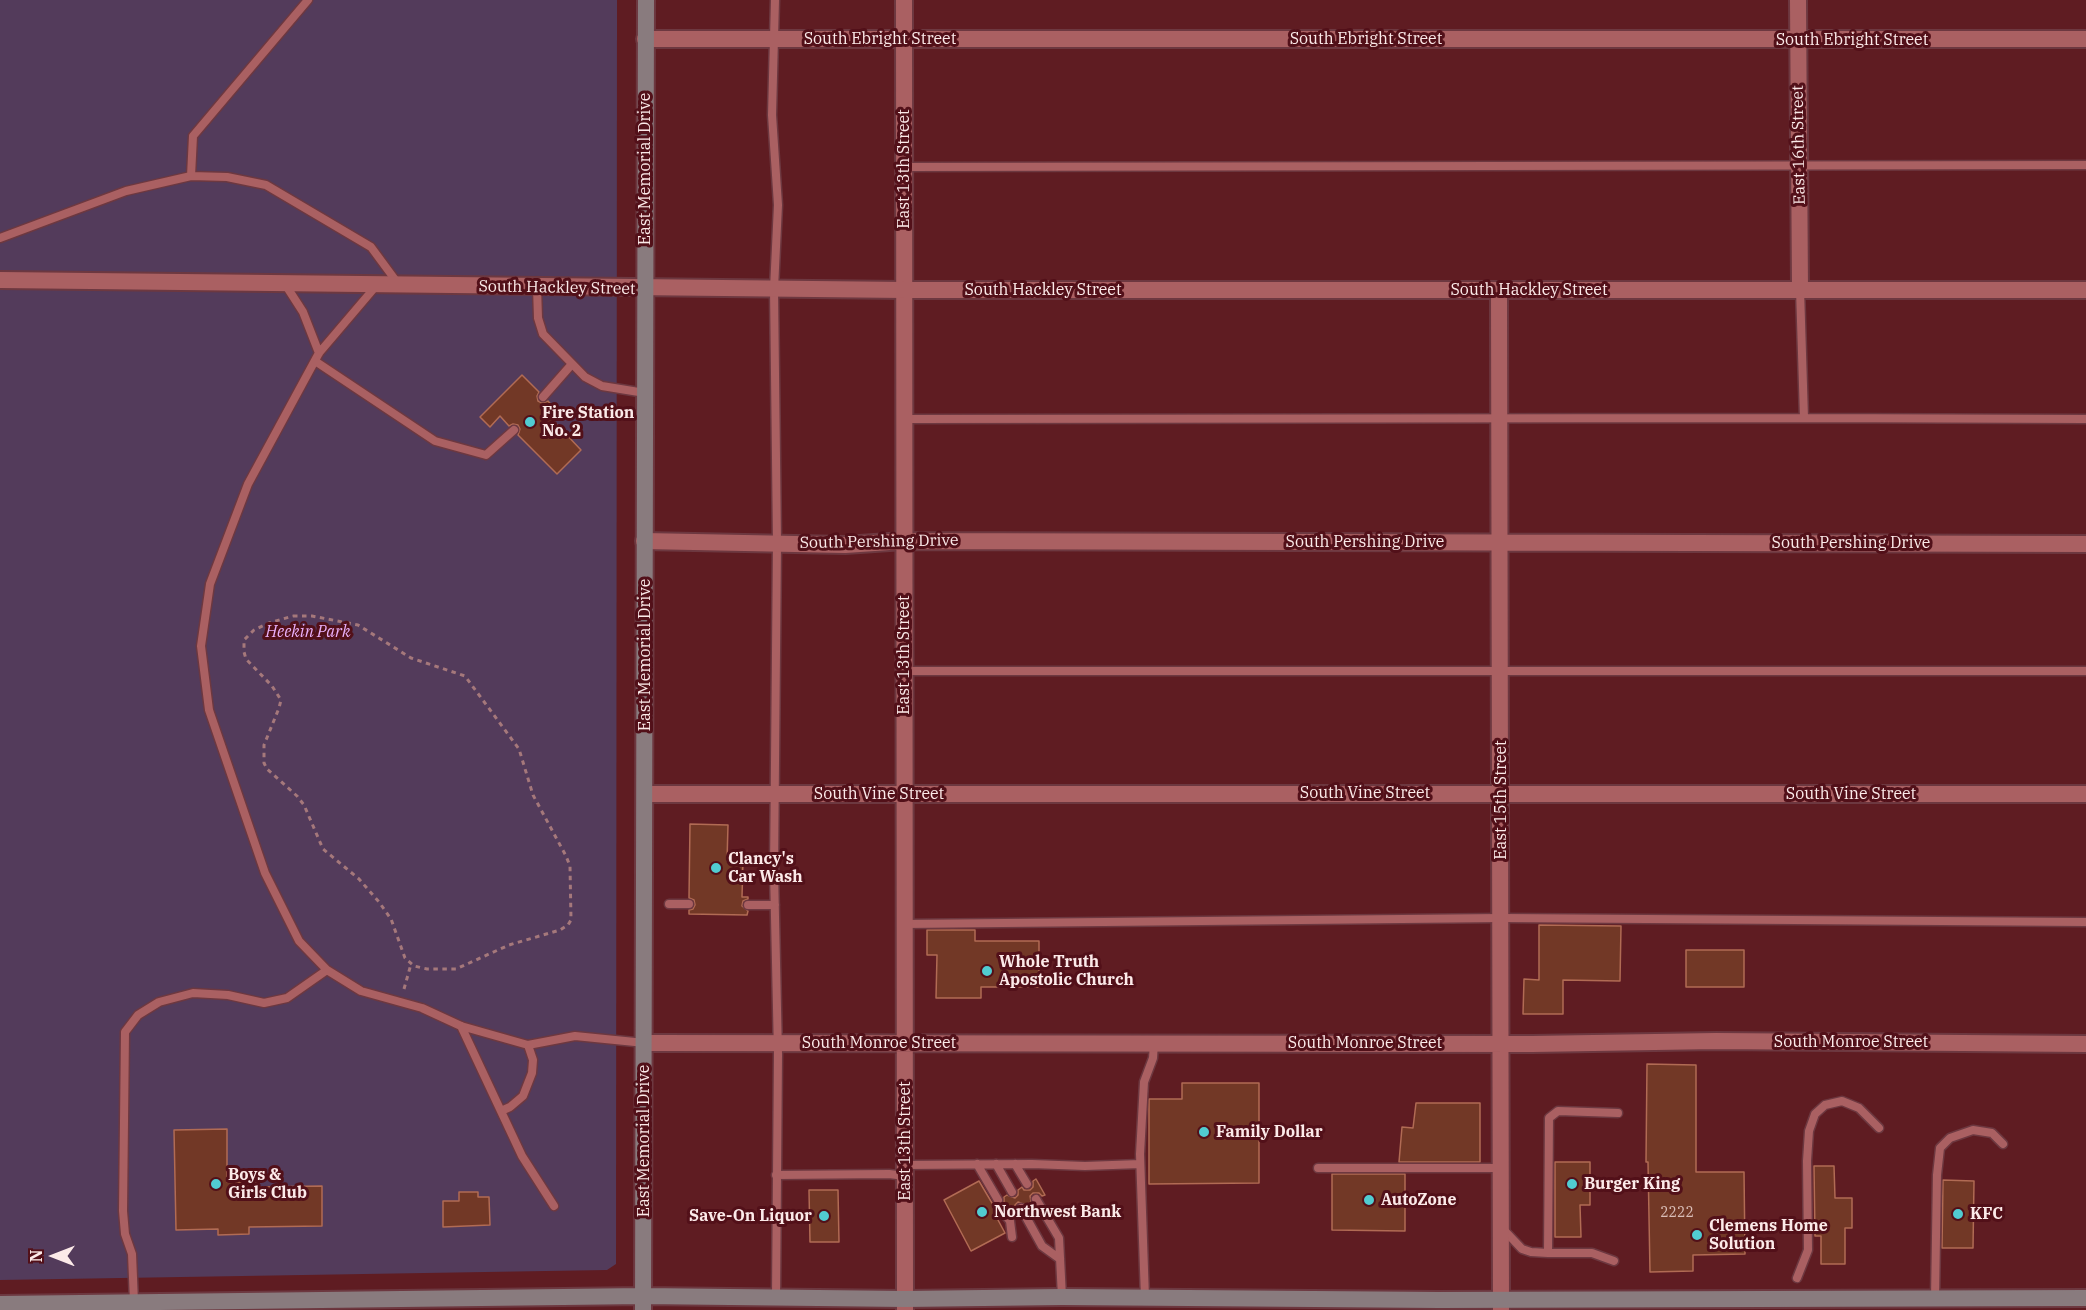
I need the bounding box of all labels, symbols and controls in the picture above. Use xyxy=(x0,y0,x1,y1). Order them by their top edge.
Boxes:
street label: South Ebright Street xyxy=(804,29,956,49)
street label: South Ebright Street xyxy=(1290,29,1442,49)
street label: South Ebright Street xyxy=(1776,30,1928,50)
street label: East 16th Street xyxy=(1788,85,1810,205)
street label: East Memorial Drive xyxy=(635,93,655,245)
street label: East 13th Street xyxy=(894,109,914,229)
street label: South Hackley Street xyxy=(478,277,636,299)
street label: South Hackley Street xyxy=(964,280,1122,300)
street label: South Hackley Street xyxy=(1450,280,1608,300)
place label: Fire Station No. 2 xyxy=(542,403,634,441)
marker: Fire Station No. 2 xyxy=(523,415,537,429)
street label: South Pershing Drive xyxy=(799,531,959,553)
street label: South Pershing Drive xyxy=(1286,532,1444,552)
street label: South Pershing Drive xyxy=(1772,533,1930,553)
street label: East Memorial Drive xyxy=(635,579,655,731)
street label: East 13th Street xyxy=(894,595,914,715)
park label: Heekin Park xyxy=(266,622,350,642)
street label: East 15th Street xyxy=(1491,740,1511,860)
street label: South Vine Street xyxy=(1300,783,1430,803)
street label: South Vine Street xyxy=(814,784,944,804)
street label: South Vine Street xyxy=(1786,784,1916,804)
place label: Clancy's Car Wash xyxy=(728,849,803,887)
marker: Clancy's Car Wash xyxy=(709,861,723,875)
place label: Whole Truth Apostolic Church xyxy=(999,952,1134,990)
marker: Whole Truth Apostolic Church xyxy=(980,964,994,978)
street label: South Monroe Street xyxy=(1774,1032,1928,1052)
street label: South Monroe Street xyxy=(802,1033,956,1053)
street label: South Monroe Street xyxy=(1288,1033,1442,1053)
street label: East Memorial Drive xyxy=(634,1065,654,1217)
street label: East 13th Street xyxy=(895,1081,915,1201)
place label: Family Dollar xyxy=(1216,1122,1323,1142)
marker: Family Dollar xyxy=(1197,1125,1211,1139)
place label: Boys & Girls Club xyxy=(228,1165,307,1203)
place label: Burger King xyxy=(1584,1174,1680,1194)
marker: Boys & Girls Club xyxy=(209,1177,223,1191)
marker: Burger King xyxy=(1565,1177,1579,1191)
place label: AutoZone xyxy=(1381,1190,1457,1210)
marker: AutoZone xyxy=(1362,1193,1376,1207)
place label: Northwest Bank xyxy=(994,1202,1121,1222)
place label: KFC xyxy=(1970,1204,2003,1224)
marker: Northwest Bank xyxy=(975,1205,989,1219)
house number: 2222 xyxy=(1660,1205,1694,1221)
place label: Save-On Liquor xyxy=(689,1206,812,1226)
marker: KFC xyxy=(1951,1207,1965,1221)
marker: Save-On Liquor xyxy=(817,1209,831,1223)
place label: Clemens Home Solution xyxy=(1709,1216,1828,1254)
north arrow xyxy=(24,1226,84,1286)
marker: Clemens Home Solution xyxy=(1690,1228,1704,1242)
text: N xyxy=(26,1250,46,1262)

